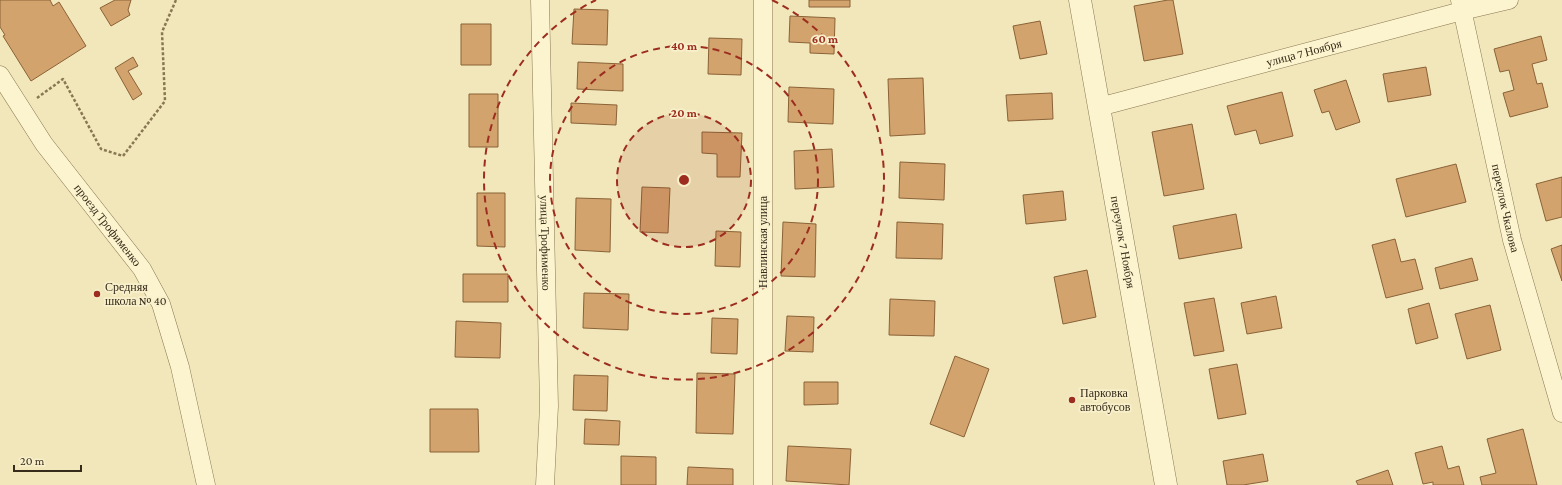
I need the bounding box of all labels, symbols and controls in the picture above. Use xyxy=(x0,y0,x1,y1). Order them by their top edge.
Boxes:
text: 60 m xyxy=(812,32,839,46)
street label: улица 7 Ноября xyxy=(1265,36,1344,69)
text: 40 m xyxy=(671,39,698,53)
text: 20 m xyxy=(671,106,698,120)
street label: переулок Чкалова xyxy=(1489,163,1522,255)
centre of rings xyxy=(677,173,691,187)
street label: проезд Трофименко xyxy=(71,181,144,269)
street label: улица Трофименко xyxy=(537,195,553,291)
street label: Навлинская улица xyxy=(756,195,770,288)
street label: переулок 7 Ноября xyxy=(1108,195,1138,290)
place label: Средняя школа № 40 xyxy=(105,280,167,308)
marker: Средняя школа № 40 xyxy=(92,289,102,299)
place label: Парковка автобусов xyxy=(1080,386,1131,414)
marker: Парковка автобусов xyxy=(1067,395,1077,405)
scale bar xyxy=(14,447,81,473)
text: 20 m xyxy=(20,454,45,468)

